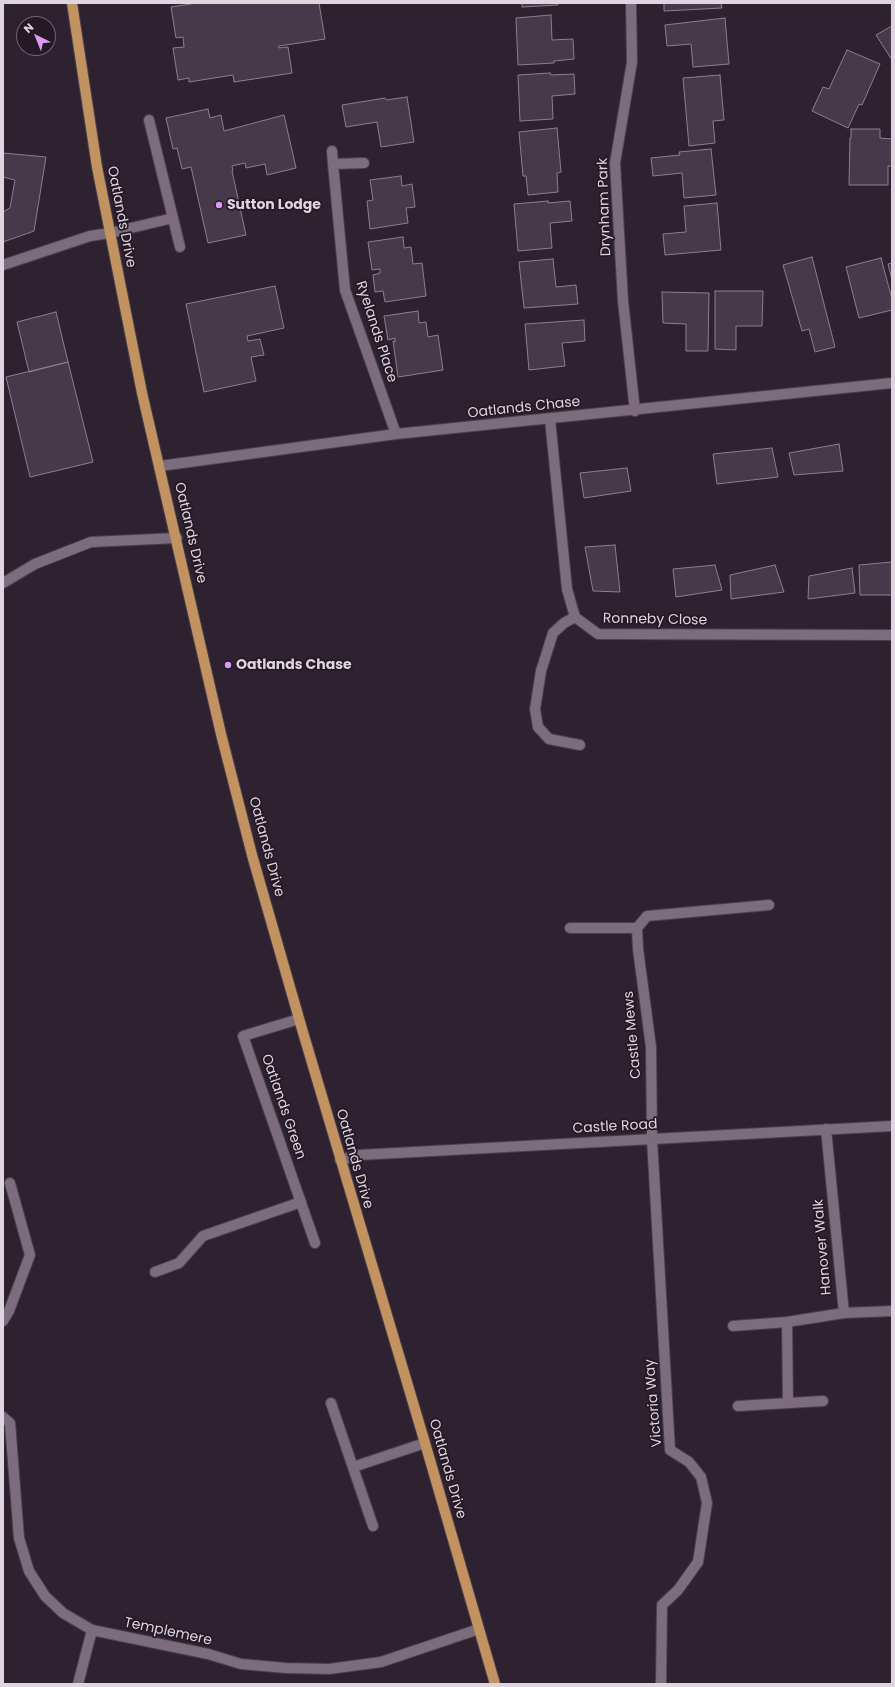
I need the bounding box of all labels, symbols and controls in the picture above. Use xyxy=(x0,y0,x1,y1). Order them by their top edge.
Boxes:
north arrow xyxy=(16,16,56,56)
text: N xyxy=(20,19,37,37)
street label: Drynham Park xyxy=(595,157,615,257)
street label: Oatlands Drive xyxy=(103,165,139,269)
place label: Sutton Lodge xyxy=(227,197,321,213)
marker: Sutton Lodge xyxy=(214,200,224,210)
street label: Ryelands Place xyxy=(352,279,400,385)
street label: Oatlands Chase xyxy=(467,394,581,422)
street label: Oatlands Drive xyxy=(170,481,210,585)
street label: Ronneby Close xyxy=(603,611,707,629)
place label: Oatlands Chase xyxy=(236,657,352,673)
marker: Oatlands Chase xyxy=(223,660,233,670)
street label: Oatlands Drive xyxy=(245,795,287,899)
street label: Castle Mews xyxy=(621,990,645,1080)
street label: Oatlands Green xyxy=(257,1052,309,1162)
street label: Oatlands Drive xyxy=(332,1107,376,1211)
street label: Castle Road xyxy=(572,1116,658,1138)
street label: Hanover Walk xyxy=(810,1198,836,1296)
street label: Victoria Way xyxy=(642,1358,666,1448)
street label: Oatlands Drive xyxy=(425,1417,469,1521)
street label: Templemere xyxy=(123,1615,213,1649)

